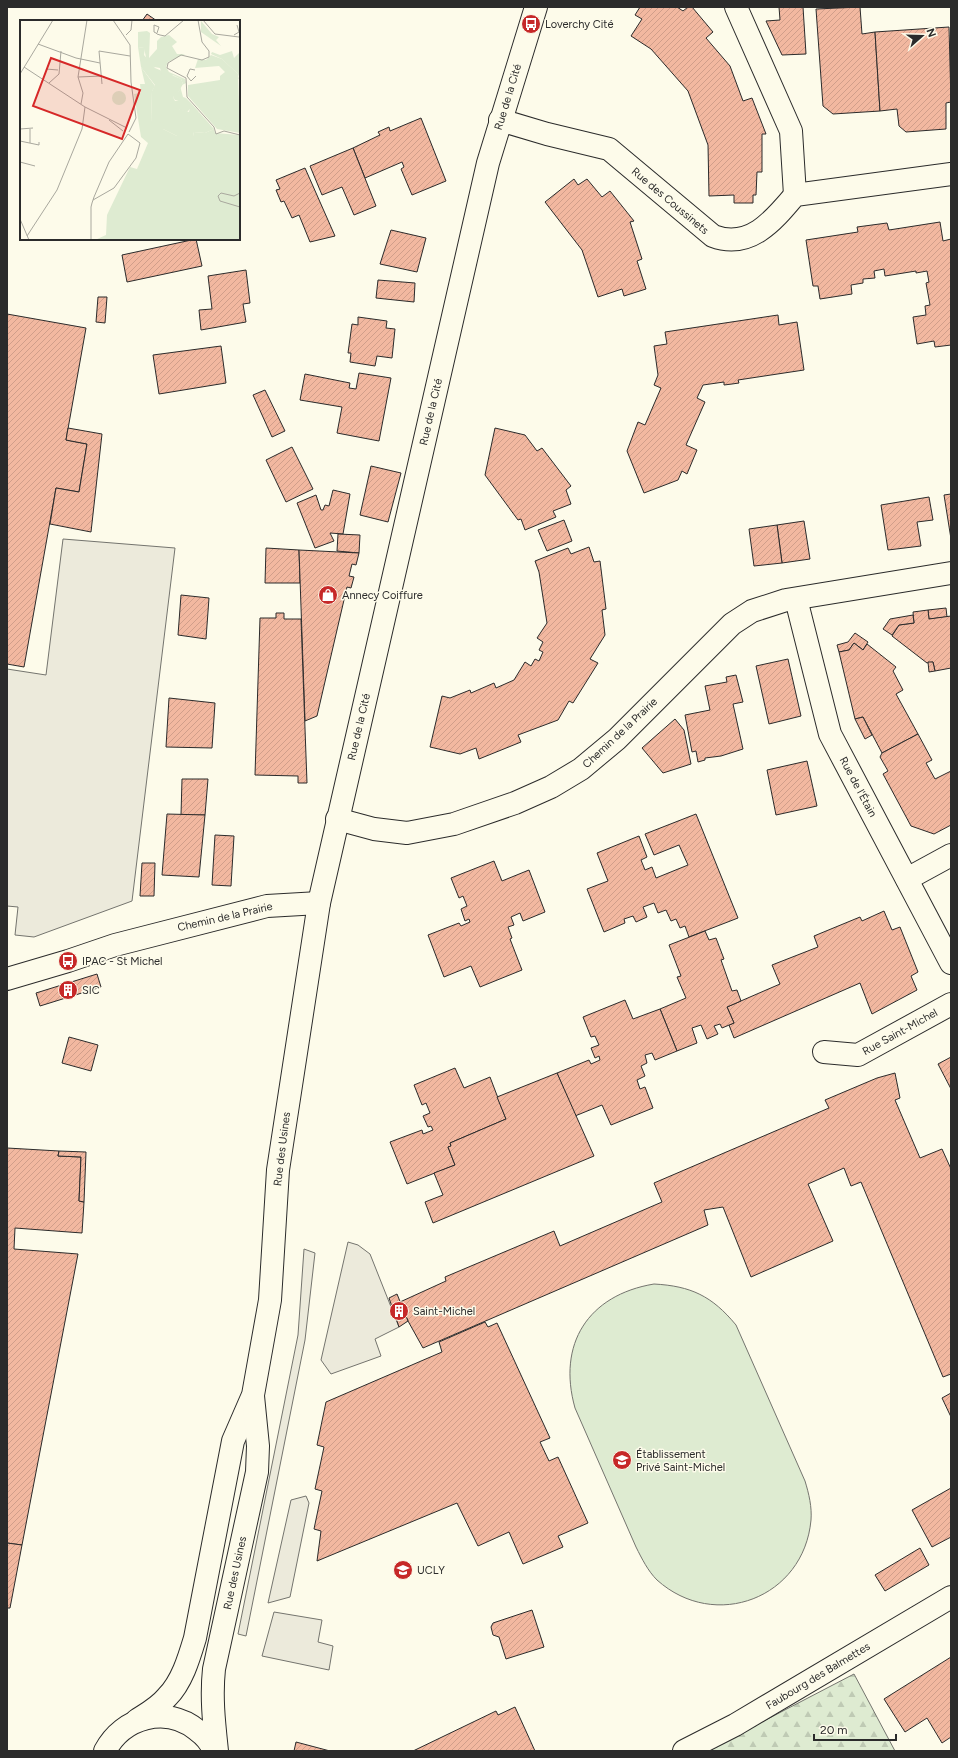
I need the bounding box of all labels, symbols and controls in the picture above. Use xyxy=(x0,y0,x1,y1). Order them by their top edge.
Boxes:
bus stop icon: Loverchy Cité xyxy=(520,13,542,35)
north arrow xyxy=(902,16,942,56)
place label: Loverchy Cité xyxy=(545,18,613,31)
inset map xyxy=(20,20,240,240)
text: N xyxy=(923,27,938,39)
street label: Rue de la Cité xyxy=(492,62,524,132)
street label: Rue des Coussinets xyxy=(629,165,711,237)
street label: Rue de la Cité xyxy=(417,377,445,447)
shop icon: Annecy Coiffure xyxy=(317,584,339,606)
place label: Annecy Coiffure xyxy=(342,589,423,602)
street label: Rue de la Cité xyxy=(345,692,373,762)
street label: Chemin de la Prairie xyxy=(580,695,660,771)
street label: Rue de l'Étain xyxy=(837,755,879,819)
street label: Chemin de la Prairie xyxy=(176,900,274,934)
bus stop icon: IPAC - St Michel xyxy=(57,950,79,972)
place label: IPAC - St Michel xyxy=(82,955,163,968)
building icon: SIC xyxy=(57,979,79,1001)
place label: SIC xyxy=(82,984,100,997)
street label: Rue Saint-Michel xyxy=(860,1006,940,1058)
street label: Rue des Usines xyxy=(271,1111,293,1187)
building icon: Saint-Michel xyxy=(388,1300,410,1322)
place label: Saint-Michel xyxy=(413,1305,475,1318)
place label: Établissement Privé Saint-Michel xyxy=(636,1448,725,1474)
school or university icon: Établissement Privé Saint-Michel xyxy=(611,1449,633,1471)
street label: Rue des Usines xyxy=(221,1535,249,1611)
school or university icon: UCLY xyxy=(392,1559,414,1581)
place label: UCLY xyxy=(417,1564,445,1577)
street label: Faubourg des Balmettes xyxy=(763,1640,873,1712)
scale bar xyxy=(814,1716,896,1742)
text: 20 m xyxy=(820,1723,848,1737)

